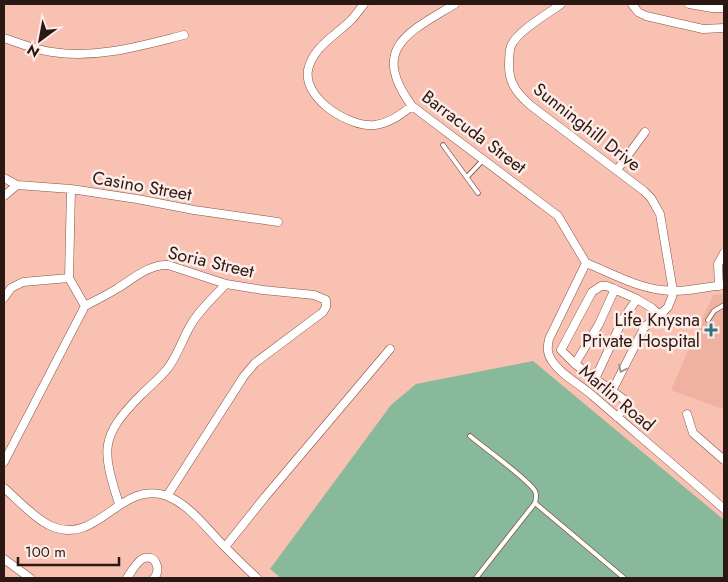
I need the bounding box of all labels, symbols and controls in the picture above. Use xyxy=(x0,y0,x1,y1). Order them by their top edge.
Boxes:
north arrow xyxy=(15,15,65,65)
text: N xyxy=(23,40,43,62)
street label: Sunninghill Drive xyxy=(528,77,646,177)
street label: Barracuda Street xyxy=(416,84,532,180)
street label: Casino Street xyxy=(90,164,194,208)
street label: Soria Street xyxy=(165,239,257,285)
place label: Life Knysna Private Hospital xyxy=(582,307,700,354)
marker: Life Knysna Private Hospital xyxy=(704,323,718,337)
street label: Marlin Road xyxy=(573,358,661,438)
one-way arrow xyxy=(618,364,628,373)
scale bar xyxy=(18,534,119,566)
text: 100 m xyxy=(25,541,66,563)

